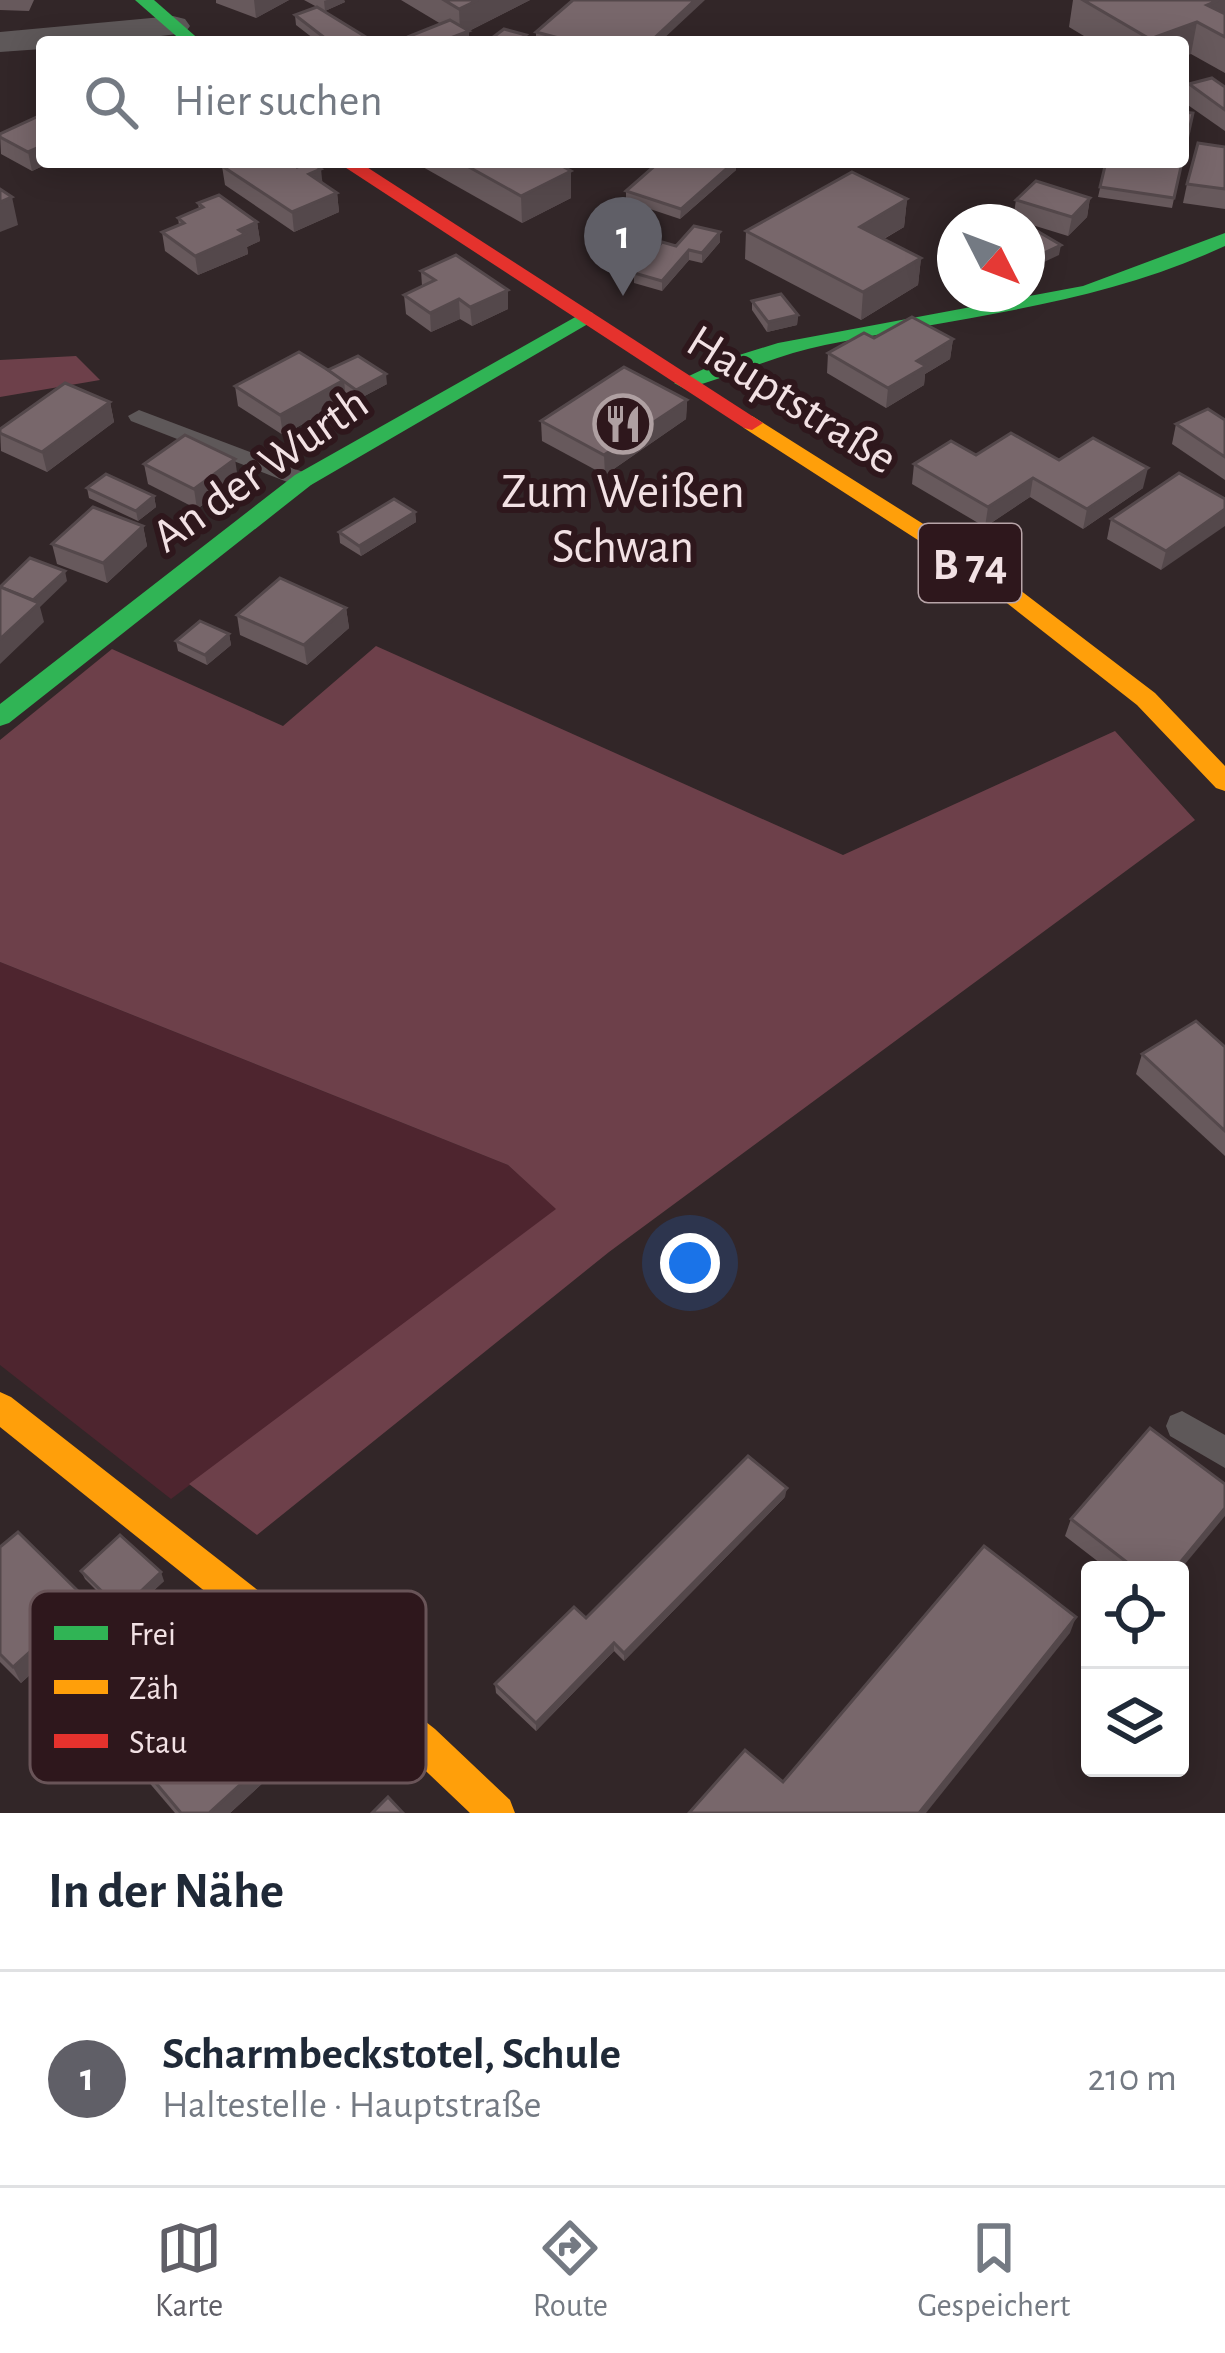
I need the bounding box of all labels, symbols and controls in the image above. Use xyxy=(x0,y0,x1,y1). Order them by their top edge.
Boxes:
search box xyxy=(36,36,1189,168)
icon: search xyxy=(78,69,144,135)
text: Hier suchen xyxy=(174,79,383,124)
pin: 1 xyxy=(584,197,662,296)
north arrow xyxy=(937,204,1045,312)
street label: Hauptstraße xyxy=(678,317,905,484)
street label: An der Wurth xyxy=(144,379,377,562)
restaurant icon: Zum Weißen Schwan xyxy=(592,393,654,455)
place label: Zum Weißen Schwan xyxy=(501,469,745,572)
road number: B 74 xyxy=(919,524,1021,602)
your location xyxy=(660,1233,720,1293)
map controls xyxy=(1081,1561,1189,1777)
button: locate xyxy=(1081,1561,1189,1669)
legend xyxy=(30,1591,426,1783)
text: Frei xyxy=(129,1619,176,1652)
button: layers xyxy=(1081,1669,1189,1777)
text: Zäh xyxy=(129,1673,179,1706)
text: Stau xyxy=(129,1727,187,1760)
text: In der Nähe xyxy=(48,1866,284,1917)
text: Scharmbeckstotel, Schule xyxy=(162,2032,621,2077)
text: 1 xyxy=(80,2059,94,2098)
text: 210 m xyxy=(1088,2059,1177,2098)
text: Haltestelle · Hauptstraße xyxy=(162,2086,542,2125)
tab: Karte xyxy=(155,2215,223,2327)
tab: Route xyxy=(533,2215,608,2327)
tab: Gespeichert xyxy=(917,2215,1070,2327)

